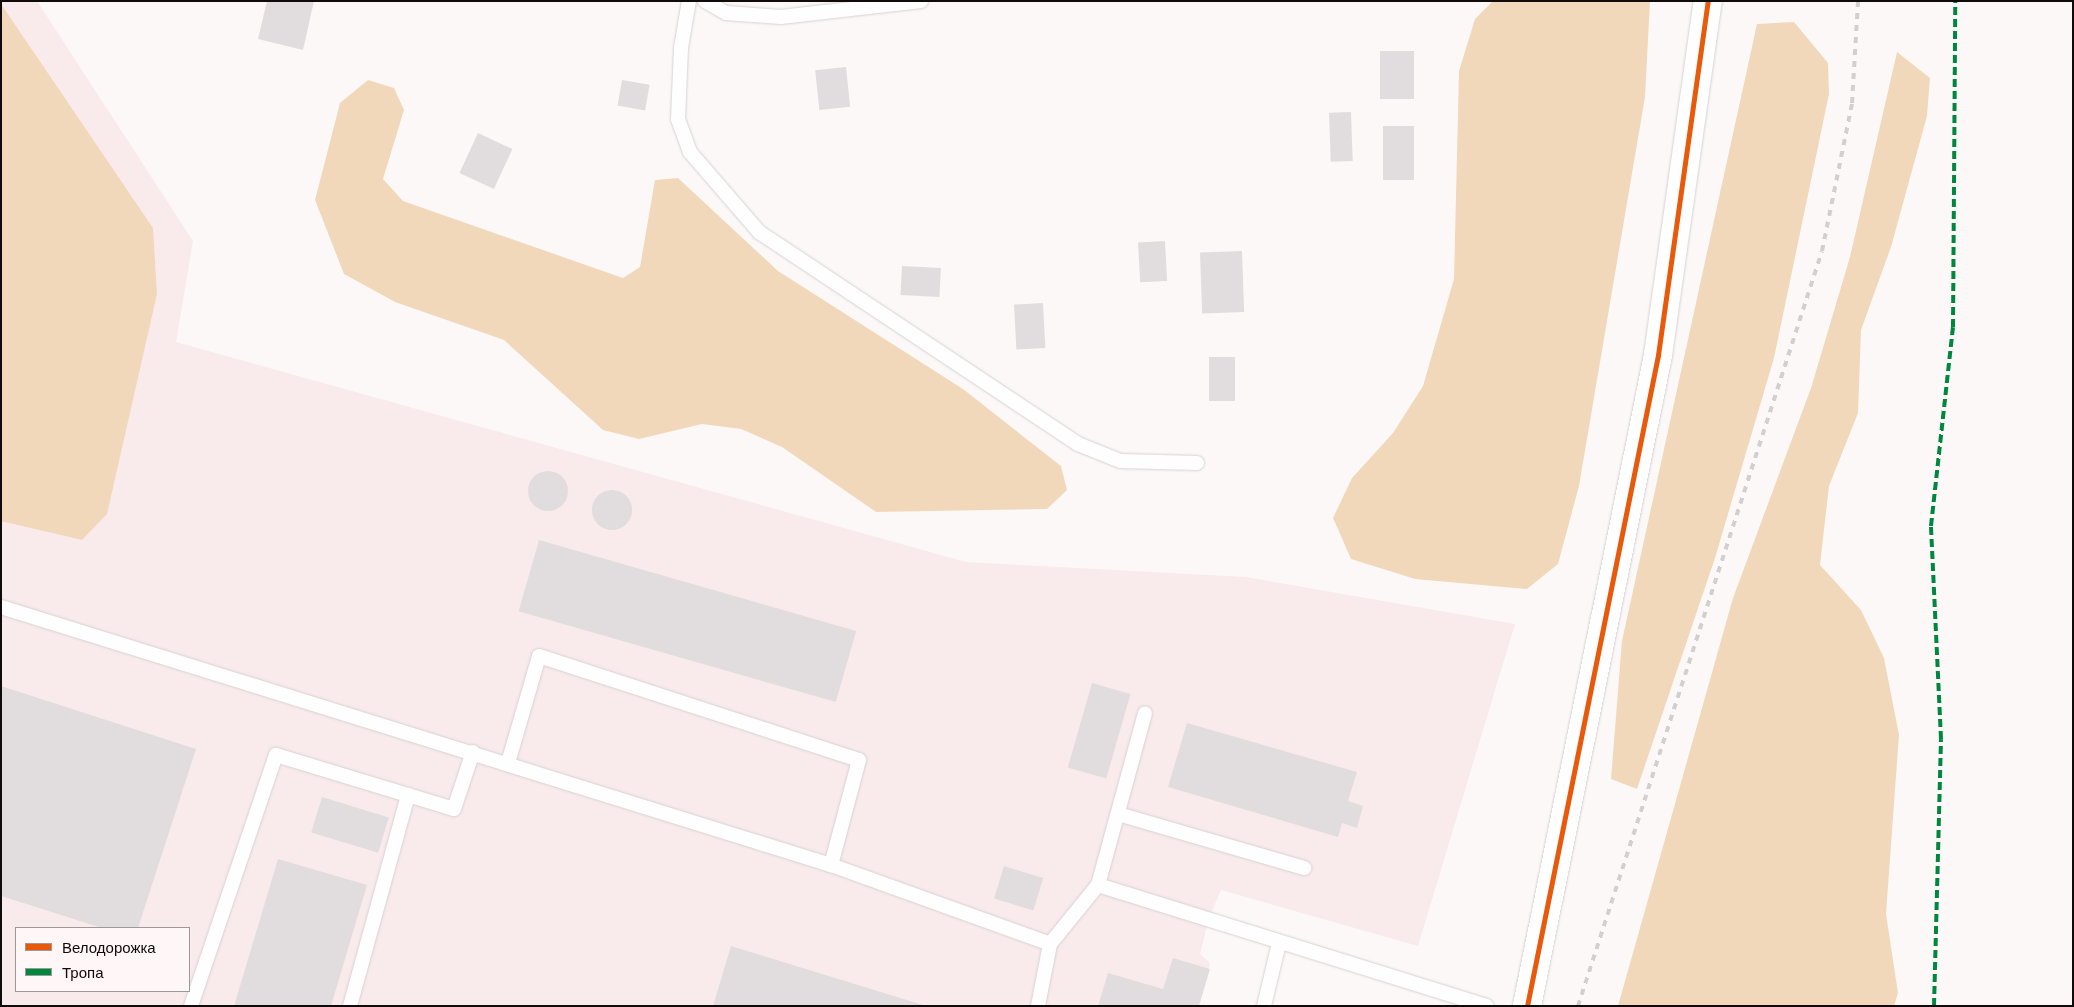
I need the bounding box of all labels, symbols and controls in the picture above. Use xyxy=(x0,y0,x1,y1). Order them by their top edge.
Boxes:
legend xyxy=(15,927,190,992)
text: Велодорожка xyxy=(62,938,156,956)
text: Тропа xyxy=(62,963,103,981)

